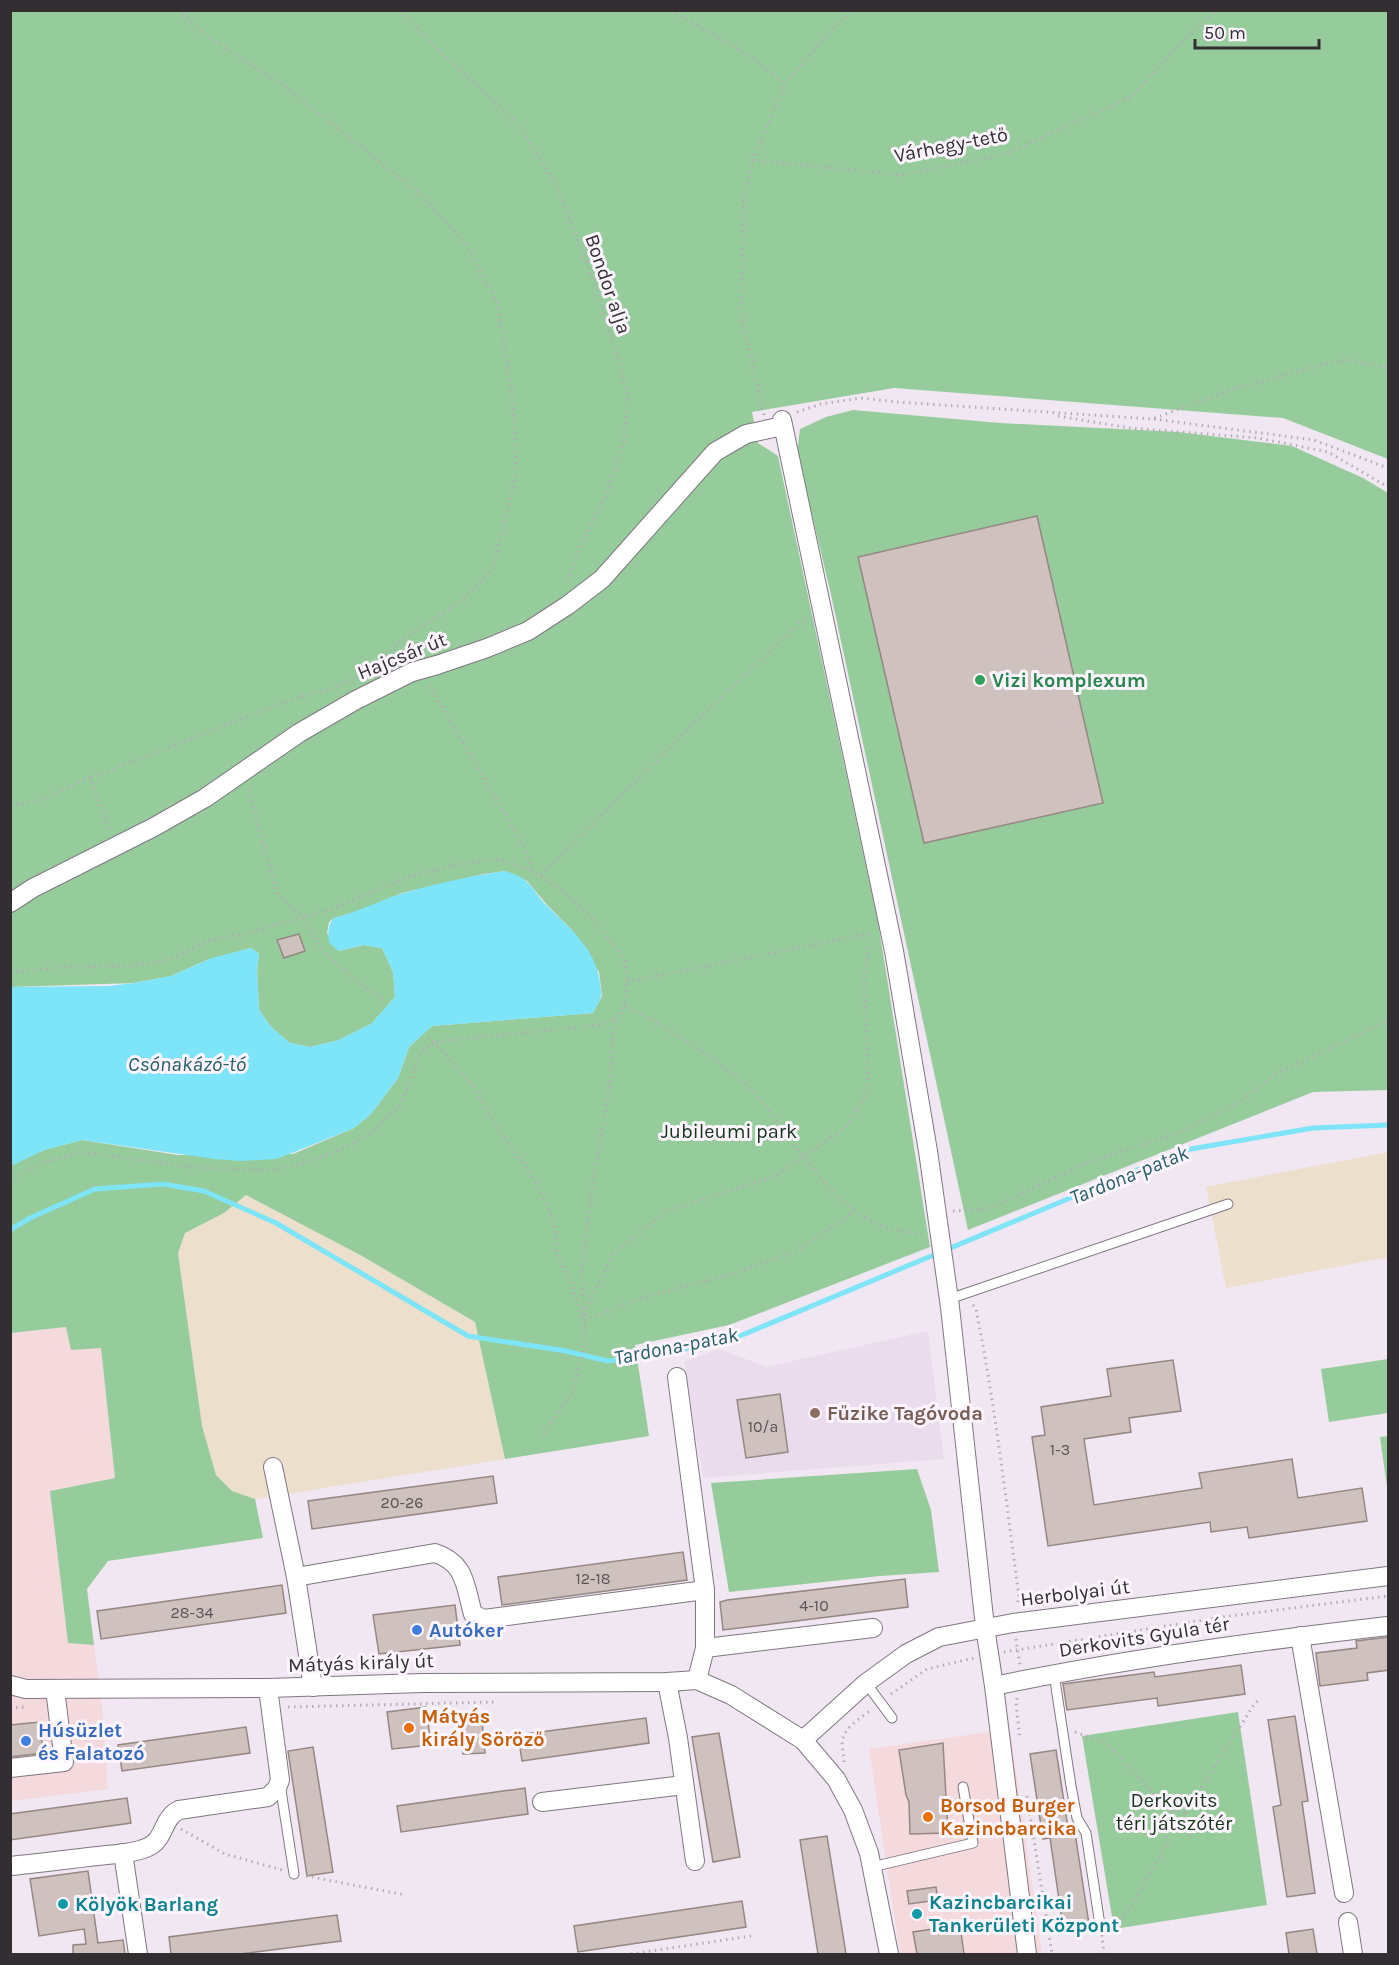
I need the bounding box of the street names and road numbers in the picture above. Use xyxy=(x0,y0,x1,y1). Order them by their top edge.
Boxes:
street label: Várhegy-tető xyxy=(892,123,1010,167)
street label: Bondor alja xyxy=(580,231,636,337)
street label: Hajcsár út xyxy=(354,628,450,684)
street label: Herbolyai út xyxy=(1019,1575,1131,1611)
street label: Derkovits Gyula tér xyxy=(1057,1612,1232,1662)
street label: Mátyás király út xyxy=(288,1649,435,1677)

